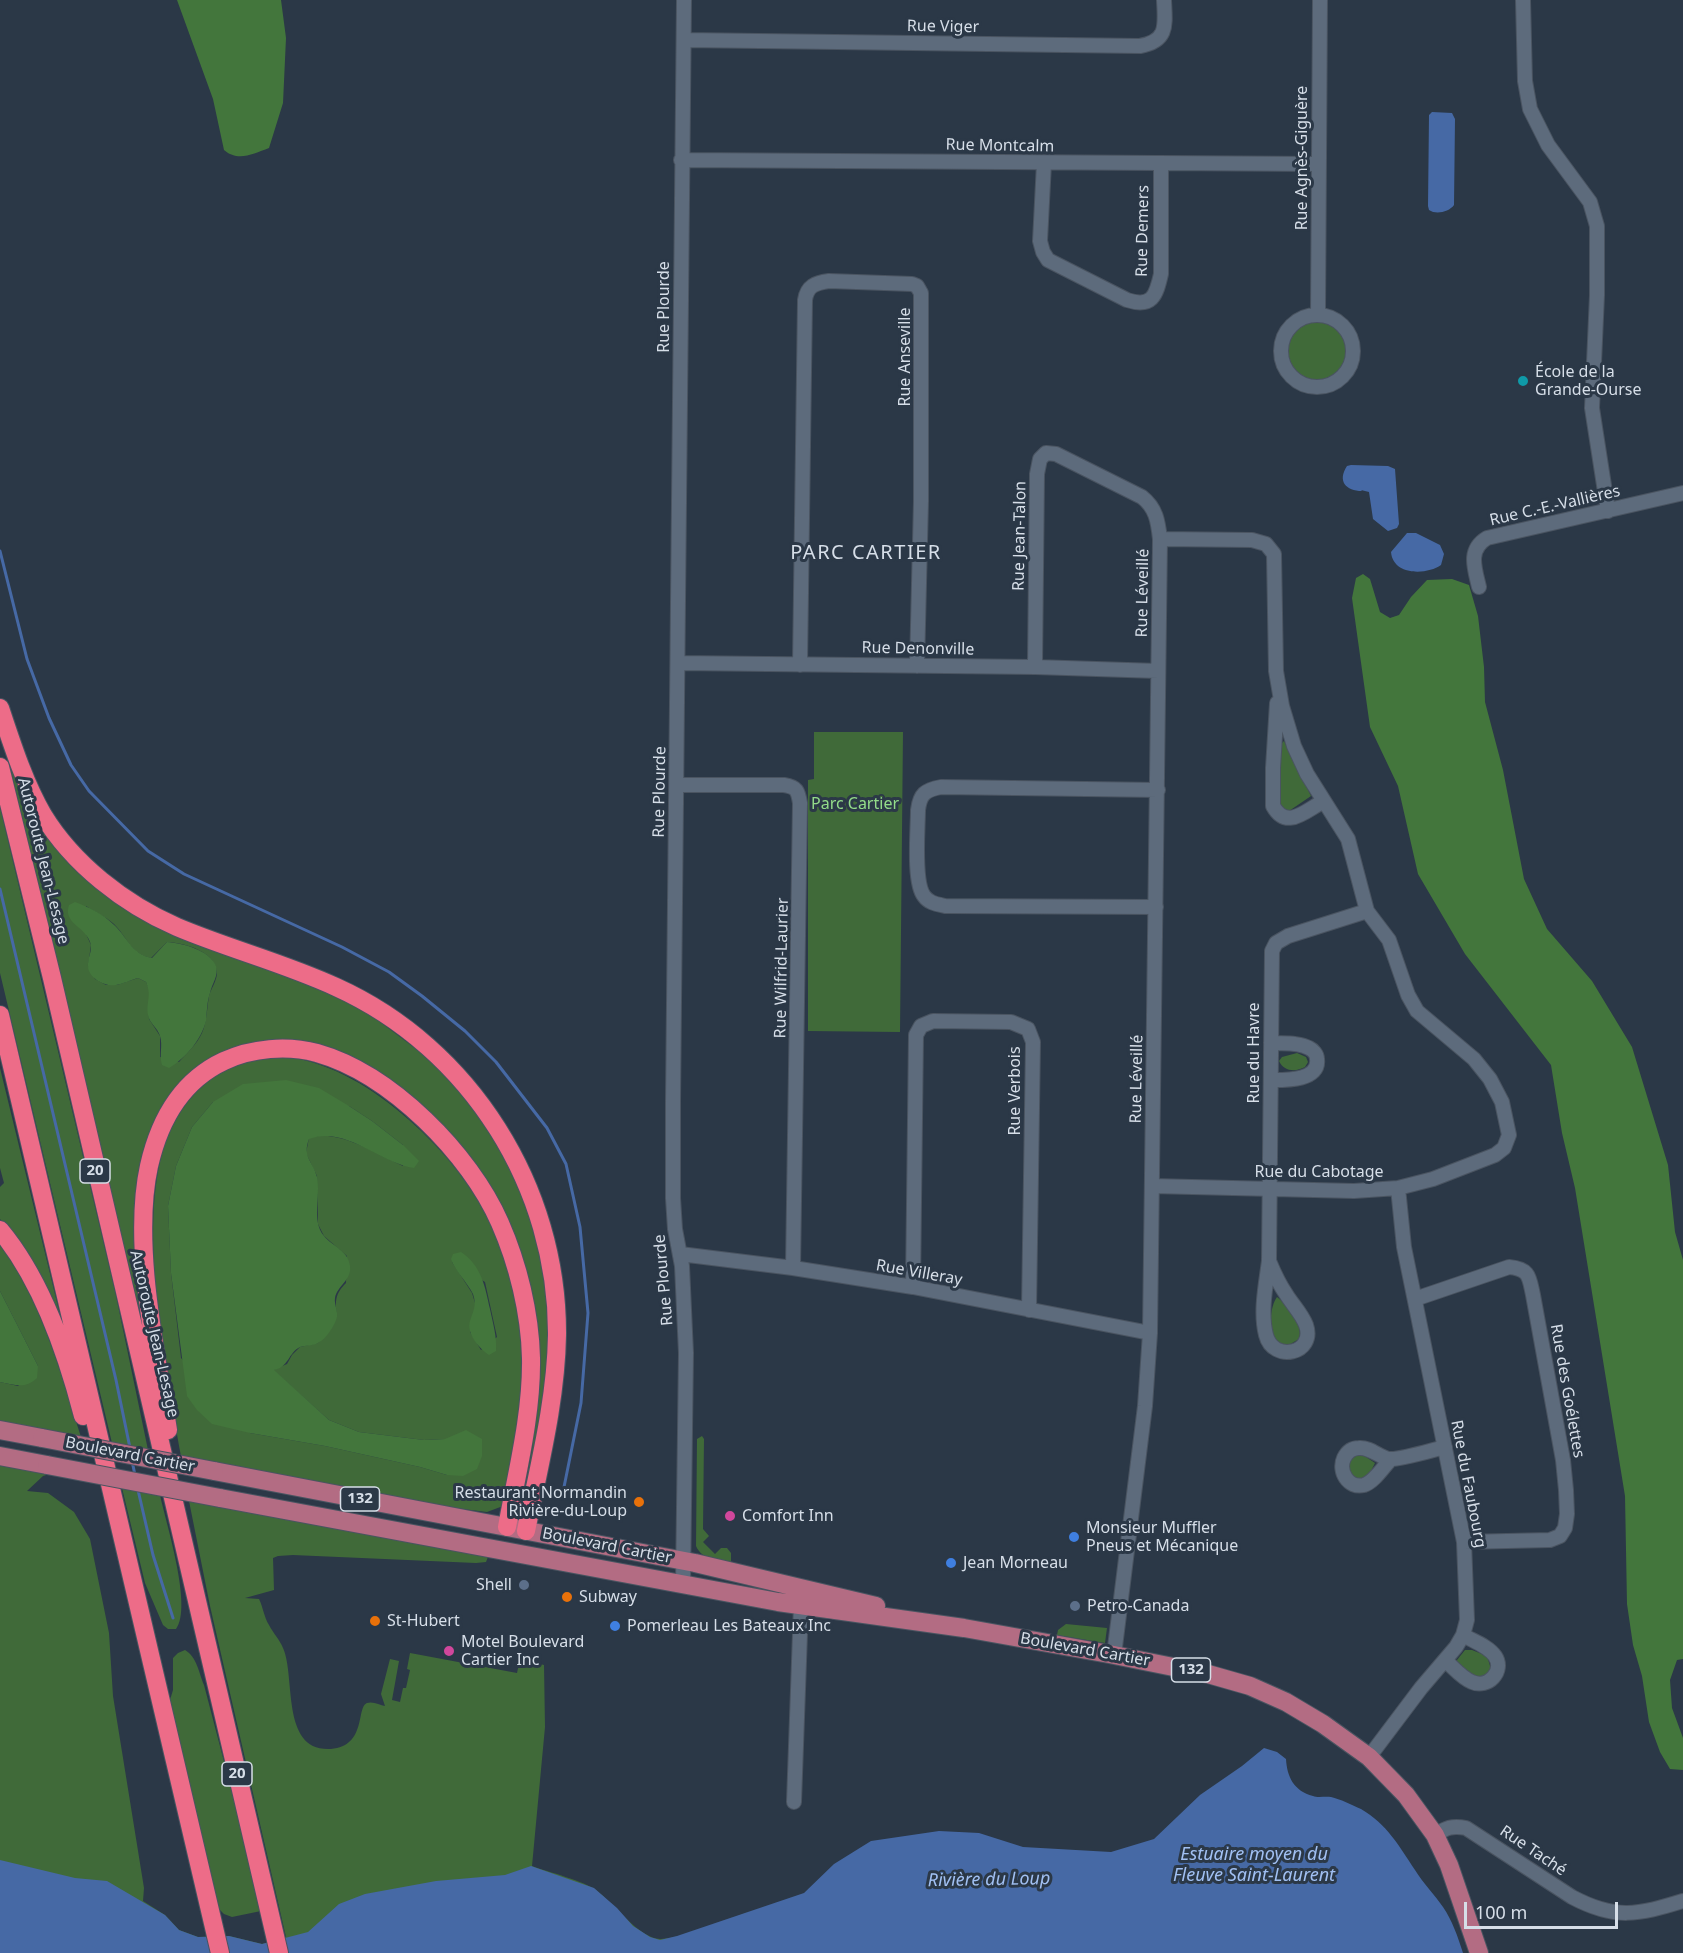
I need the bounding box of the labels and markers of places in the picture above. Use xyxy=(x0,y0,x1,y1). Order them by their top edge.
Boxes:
place label: École de la Grande-Ourse xyxy=(1535,362,1641,400)
marker: École de la Grande-Ourse xyxy=(1516,374,1530,388)
place label: Restaurant Normandin Rivière-du-Loup xyxy=(455,1483,627,1521)
marker: Restaurant Normandin Rivière-du-Loup xyxy=(632,1495,646,1509)
place label: Comfort Inn xyxy=(742,1506,834,1526)
marker: Comfort Inn xyxy=(723,1509,737,1523)
place label: Monsieur Muffler Pneus et Mécanique xyxy=(1086,1518,1238,1556)
marker: Monsieur Muffler Pneus et Mécanique xyxy=(1067,1530,1081,1544)
place label: Jean Morneau xyxy=(963,1553,1068,1573)
marker: Jean Morneau xyxy=(944,1556,958,1570)
place label: Shell xyxy=(476,1575,512,1595)
marker: Shell xyxy=(517,1578,531,1592)
place label: Subway xyxy=(579,1587,637,1607)
marker: Subway xyxy=(560,1590,574,1604)
place label: Petro-Canada xyxy=(1087,1596,1189,1616)
marker: Petro-Canada xyxy=(1068,1599,1082,1613)
place label: St-Hubert xyxy=(387,1611,460,1631)
marker: St-Hubert xyxy=(368,1614,382,1628)
place label: Pomerleau Les Bateaux Inc xyxy=(627,1616,831,1636)
marker: Pomerleau Les Bateaux Inc xyxy=(608,1619,622,1633)
place label: Motel Boulevard Cartier Inc xyxy=(461,1632,584,1670)
marker: Motel Boulevard Cartier Inc xyxy=(442,1644,456,1658)

